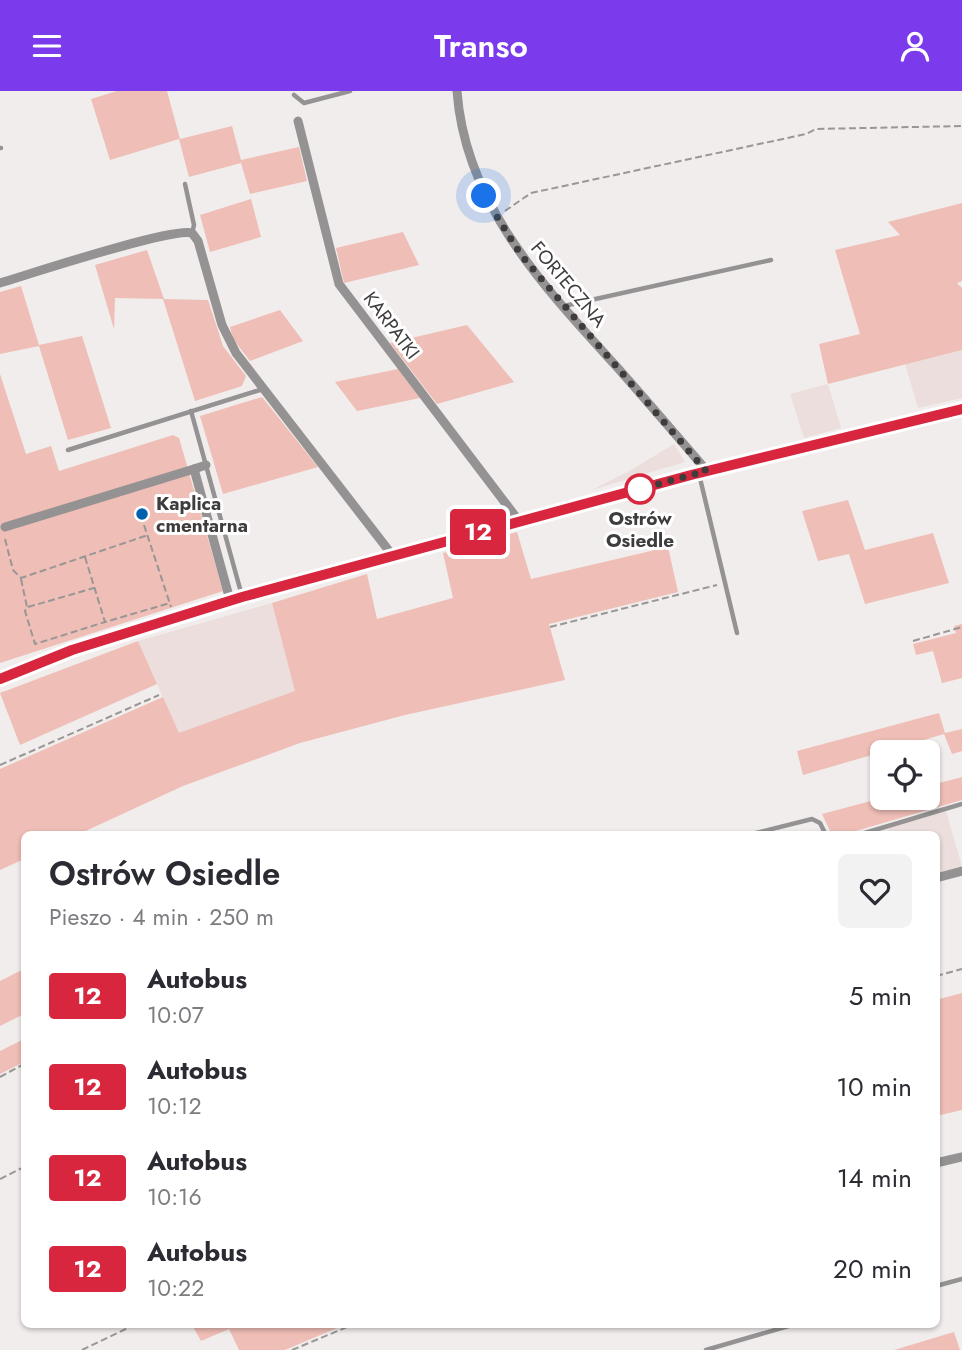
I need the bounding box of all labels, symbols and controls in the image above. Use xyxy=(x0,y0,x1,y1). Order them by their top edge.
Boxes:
text: Transo xyxy=(434,23,528,69)
icon: menu xyxy=(28,27,66,65)
icon: person xyxy=(896,27,934,65)
your location xyxy=(466,178,501,213)
street label: FORTECZNA xyxy=(525,236,613,333)
street label: KARPATKI xyxy=(357,286,426,365)
marker: Ostrów Osiedle xyxy=(625,474,655,504)
place label: Kaplica cmentarna xyxy=(156,490,248,539)
place label: Ostrów Osiedle xyxy=(606,505,674,554)
marker: Kaplica cmentarna xyxy=(134,506,150,522)
line badge: 12 xyxy=(447,509,510,555)
text: 12 xyxy=(464,514,492,549)
map controls xyxy=(870,740,940,810)
button: locate xyxy=(870,740,940,810)
text: Ostrów Osiedle xyxy=(49,850,280,897)
button: heart xyxy=(838,854,912,928)
text: Pieszo · 4 min · 250 m xyxy=(49,900,274,934)
text: Autobus xyxy=(147,960,247,998)
text: 5 min xyxy=(849,977,912,1015)
text: 12 xyxy=(74,978,101,1013)
text: 10:07 xyxy=(147,998,204,1032)
text: Autobus xyxy=(147,1051,247,1089)
text: 10 min xyxy=(836,1068,912,1106)
text: 12 xyxy=(74,1069,101,1104)
text: 10:12 xyxy=(147,1089,202,1123)
text: Autobus xyxy=(147,1142,247,1180)
text: 14 min xyxy=(837,1159,912,1197)
text: 12 xyxy=(74,1160,101,1195)
text: 10:16 xyxy=(147,1180,202,1214)
text: Autobus xyxy=(147,1233,247,1271)
text: 20 min xyxy=(833,1250,912,1288)
text: 12 xyxy=(74,1251,101,1286)
text: 10:22 xyxy=(147,1271,204,1305)

